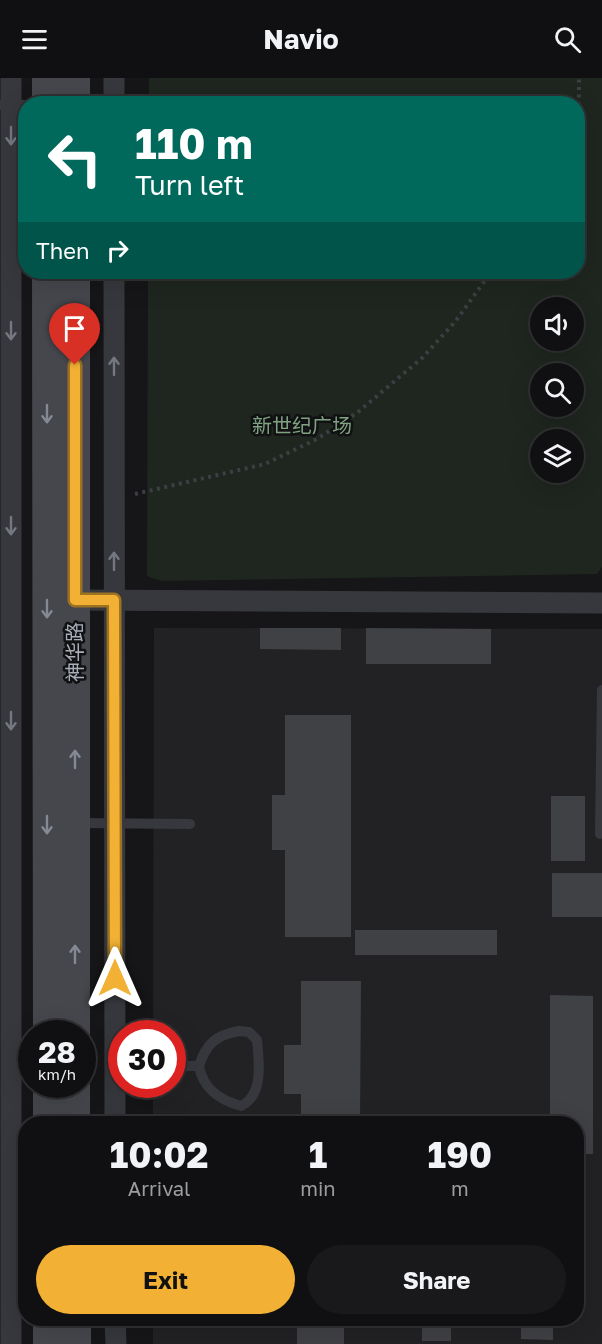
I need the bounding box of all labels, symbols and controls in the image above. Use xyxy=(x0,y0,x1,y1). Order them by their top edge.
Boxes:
icon: menu xyxy=(18,23,51,56)
text: Navio xyxy=(263,23,339,55)
icon: search xyxy=(551,23,584,56)
text: 110 m xyxy=(135,118,253,168)
icon: left xyxy=(36,120,114,198)
one-way arrow xyxy=(5,126,17,146)
text: Turn left xyxy=(135,169,244,201)
icon: right xyxy=(101,234,134,267)
text: Then xyxy=(36,237,89,264)
map controls xyxy=(530,297,584,483)
button: sound xyxy=(530,297,584,351)
pin xyxy=(49,303,100,365)
icon: arrive xyxy=(58,312,91,345)
one-way arrow xyxy=(5,321,17,341)
one-way arrow xyxy=(108,357,120,377)
button: search xyxy=(530,363,584,417)
one-way arrow xyxy=(41,403,53,423)
park label: 新世纪广场 xyxy=(252,413,352,437)
button: layers xyxy=(530,429,584,483)
one-way arrow xyxy=(5,516,17,536)
one-way arrow xyxy=(108,552,120,572)
one-way arrow xyxy=(41,598,53,618)
street label: 神华路 xyxy=(62,622,86,682)
one-way arrow xyxy=(5,711,17,731)
one-way arrow xyxy=(69,750,81,770)
one-way arrow xyxy=(41,814,53,834)
one-way arrow xyxy=(69,945,81,965)
position arrow xyxy=(83,946,147,1010)
speed limit sign: 30 xyxy=(108,1020,186,1098)
text: 28 xyxy=(38,1034,76,1070)
text: km/h xyxy=(38,1065,76,1083)
text: 10:02 xyxy=(110,1133,209,1176)
text: 1 xyxy=(309,1133,327,1176)
text: 190 xyxy=(427,1133,492,1176)
text: Arrival xyxy=(128,1176,190,1200)
text: min xyxy=(300,1176,336,1200)
text: m xyxy=(451,1176,469,1200)
button: Exit xyxy=(36,1245,295,1314)
button: Share xyxy=(307,1245,566,1314)

